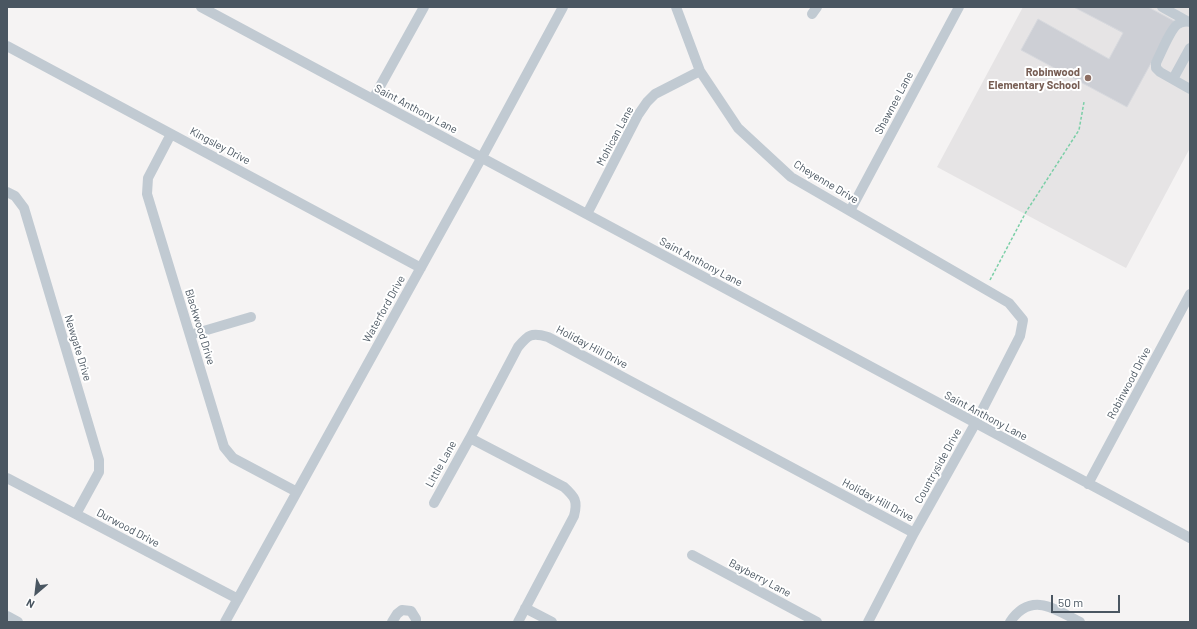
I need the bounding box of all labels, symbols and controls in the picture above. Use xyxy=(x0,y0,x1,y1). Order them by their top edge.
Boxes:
place label: Robinwood Elementary School xyxy=(988,65,1080,91)
street label: Shawnee Lane xyxy=(872,69,916,137)
marker: Robinwood Elementary School xyxy=(1083,73,1093,83)
street label: Saint Anthony Lane xyxy=(372,82,460,136)
street label: Mohican Lane xyxy=(594,104,636,168)
street label: Kingsley Drive xyxy=(188,125,252,167)
street label: Cheyenne Drive xyxy=(791,157,861,207)
street label: Saint Anthony Lane xyxy=(657,235,745,289)
street label: Waterford Drive xyxy=(360,273,408,345)
street label: Blackwood Drive xyxy=(182,287,218,367)
street label: Newgate Drive xyxy=(62,313,94,383)
street label: Holiday Hill Drive xyxy=(554,323,630,371)
street label: Robinwood Drive xyxy=(1104,345,1154,421)
street label: Saint Anthony Lane xyxy=(942,389,1030,443)
street label: Countryside Drive xyxy=(912,426,964,506)
street label: Little Lane xyxy=(423,438,459,490)
street label: Holiday Hill Drive xyxy=(840,476,916,524)
street label: Durwood Drive xyxy=(94,506,162,550)
street label: Bayberry Lane xyxy=(727,556,793,600)
north arrow xyxy=(16,573,56,613)
scale bar xyxy=(1053,587,1122,613)
text: 50 m xyxy=(1058,595,1083,609)
text: N xyxy=(24,597,36,611)

